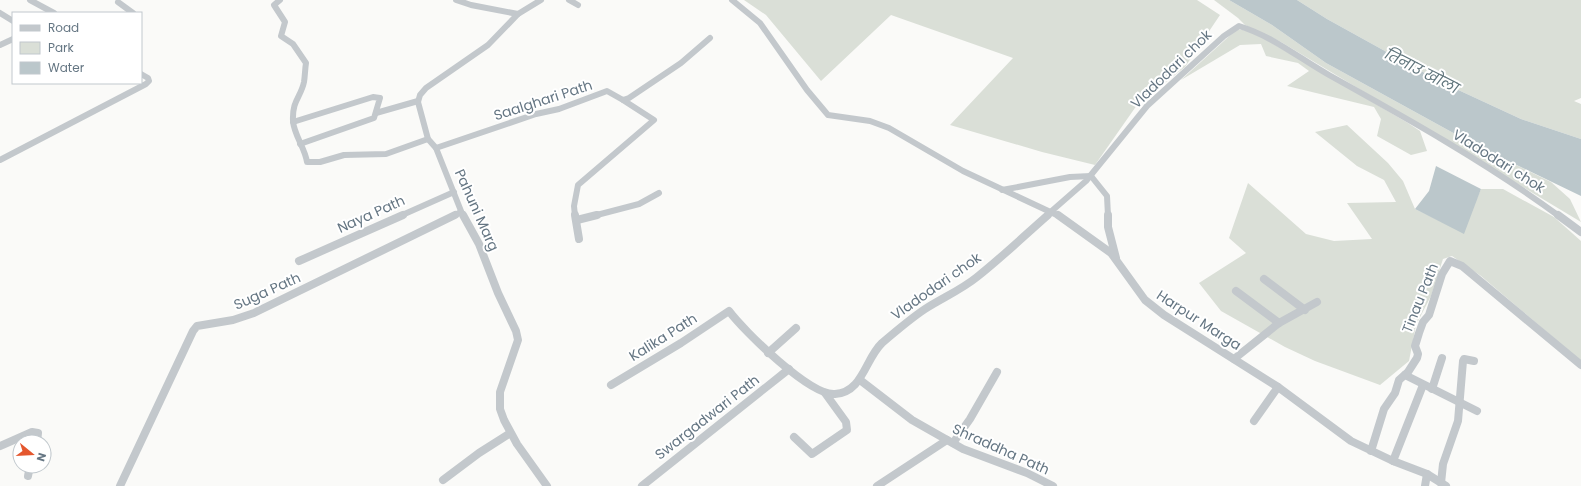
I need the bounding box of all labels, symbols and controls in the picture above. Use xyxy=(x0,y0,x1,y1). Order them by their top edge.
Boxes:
legend xyxy=(12,12,142,84)
text: Road xyxy=(48,19,79,36)
street label: Vladodari chok xyxy=(1126,25,1217,113)
text: Park xyxy=(48,39,75,56)
water label: तिनाउ खोला xyxy=(1381,43,1464,99)
text: Water xyxy=(48,59,85,76)
street label: Saalghari Path xyxy=(491,75,595,125)
street label: Vladodari chok xyxy=(1449,124,1550,198)
street label: Pahuni Marg xyxy=(450,166,504,254)
street label: Naya Path xyxy=(334,190,408,238)
street label: Vladodari chok xyxy=(887,247,986,325)
street label: Tinau Path xyxy=(1397,260,1443,336)
street label: Suga Path xyxy=(230,267,304,315)
street label: Harpur Marga xyxy=(1153,285,1245,355)
street label: Kalika Path xyxy=(625,308,701,366)
street label: Swargadwari Path xyxy=(651,370,763,464)
street label: Shraddha Path xyxy=(949,419,1053,479)
north arrow xyxy=(12,434,52,474)
text: N xyxy=(33,451,50,464)

